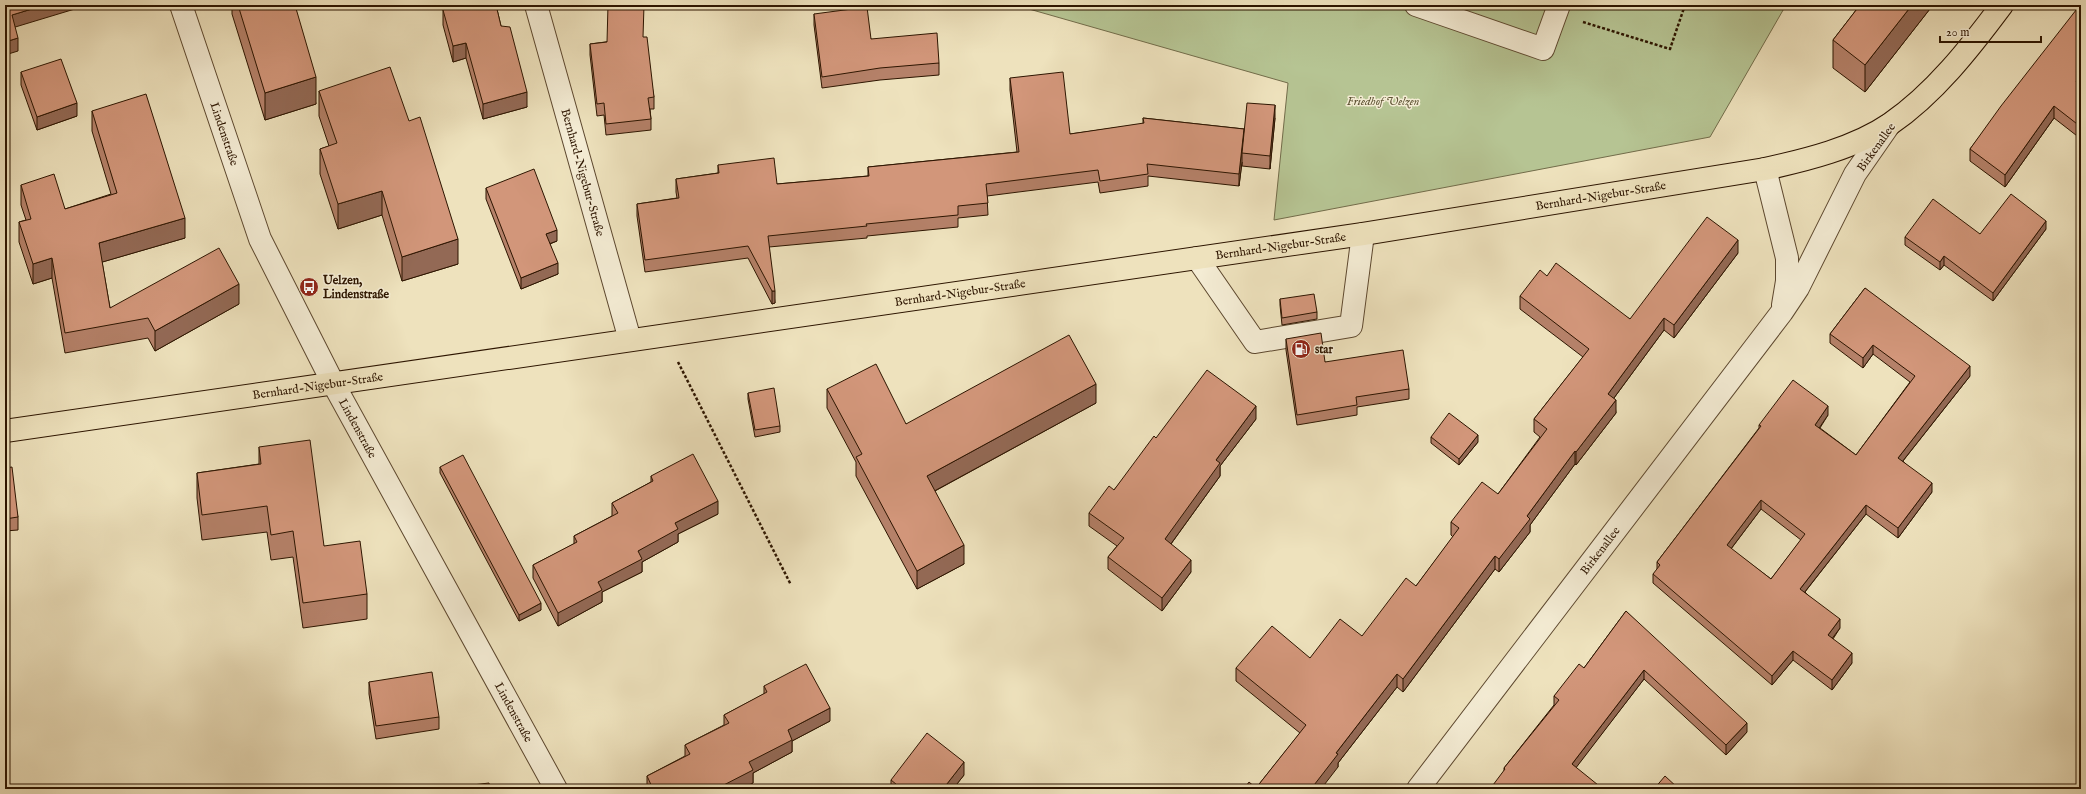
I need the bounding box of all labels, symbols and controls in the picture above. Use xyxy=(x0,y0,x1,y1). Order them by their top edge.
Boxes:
scale bar xyxy=(1940,18,2041,44)
text: 20 m xyxy=(1946,25,1969,40)
park label: Friedhof Uelzen xyxy=(1347,94,1420,109)
street label: Lindenstraße xyxy=(206,100,242,168)
street label: Bernhard-Nigebur-Straße xyxy=(557,107,608,239)
street label: Birkenallee xyxy=(1854,120,1899,175)
street label: Bernhard-Nigebur-Straße xyxy=(1534,178,1668,214)
street label: Bernhard-Nigebur-Straße xyxy=(1214,229,1348,263)
place label: Uelzen, Lindenstraße xyxy=(322,273,390,302)
bus stop icon: Uelzen, Lindenstraße xyxy=(298,276,320,298)
street label: Bernhard-Nigebur-Straße xyxy=(894,276,1027,310)
fuel station icon: star xyxy=(1290,338,1312,360)
place label: star xyxy=(1315,342,1334,357)
street label: Bernhard-Nigebur-Straße xyxy=(251,369,385,403)
street label: Lindenstraße xyxy=(335,396,380,461)
street label: Birkenallee xyxy=(1577,523,1624,578)
street label: Lindenstraße xyxy=(491,680,536,745)

